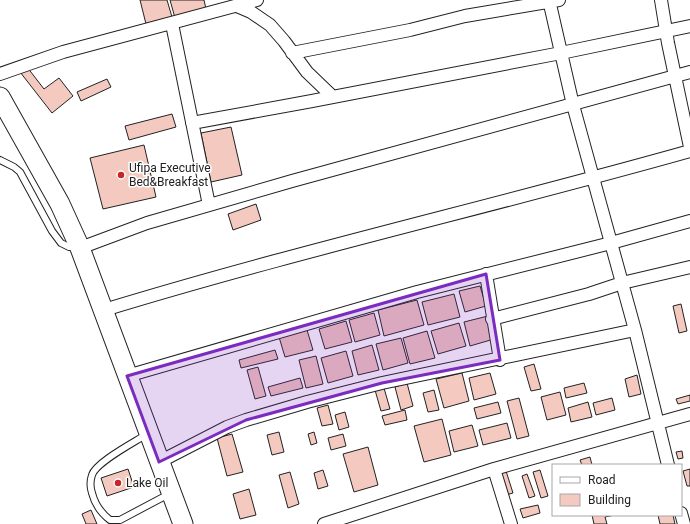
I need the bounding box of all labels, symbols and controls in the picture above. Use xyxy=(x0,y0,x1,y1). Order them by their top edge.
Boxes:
place label: Ufipa Executive Bed&Breakfast xyxy=(129,161,211,189)
marker: Ufipa Executive Bed&Breakfast xyxy=(116,170,126,180)
legend xyxy=(552,464,682,516)
text: Road xyxy=(588,473,616,487)
place label: Lake Oil xyxy=(126,476,168,490)
marker: Lake Oil xyxy=(113,478,123,488)
text: Building xyxy=(588,493,631,507)

